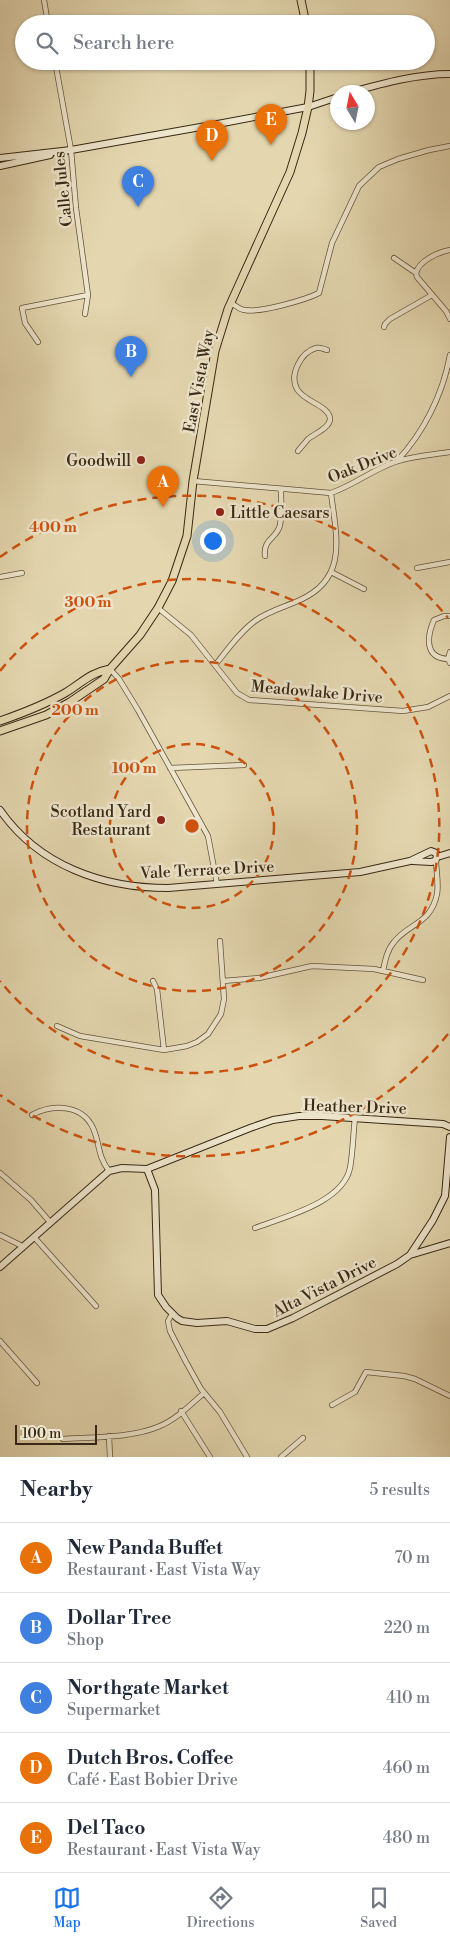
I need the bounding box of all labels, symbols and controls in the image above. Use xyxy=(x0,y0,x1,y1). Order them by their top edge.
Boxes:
search box xyxy=(15,15,435,70)
icon: search xyxy=(33,29,61,57)
text: Search here xyxy=(73,31,174,55)
north arrow xyxy=(330,85,375,130)
pin: E xyxy=(255,104,287,145)
pin: D xyxy=(196,120,228,161)
street label: Calle Jules xyxy=(49,150,77,228)
pin: C xyxy=(122,166,154,207)
street label: East Vista Way xyxy=(179,328,219,435)
pin: B xyxy=(115,336,147,377)
street label: Oak Drive xyxy=(325,442,400,488)
place label: Goodwill xyxy=(66,451,131,471)
marker: Goodwill xyxy=(135,454,147,466)
pin: A xyxy=(147,466,179,507)
place label: Little Caesars xyxy=(230,503,330,523)
marker: Little Caesars xyxy=(214,506,226,518)
text: 400 m xyxy=(29,518,77,537)
your location xyxy=(200,528,226,554)
text: 300 m xyxy=(65,593,112,612)
street label: Meadowlake Drive xyxy=(250,676,384,708)
text: 200 m xyxy=(51,701,99,720)
text: 100 m xyxy=(112,759,157,778)
place label: Scotland Yard Restaurant xyxy=(51,802,151,840)
marker: Scotland Yard Restaurant xyxy=(155,814,167,826)
centre of rings xyxy=(183,817,201,835)
street label: Vale Terrace Drive xyxy=(138,856,275,884)
street label: Heather Drive xyxy=(303,1095,407,1119)
street label: Alta Vista Drive xyxy=(268,1252,380,1322)
scale bar xyxy=(15,1422,98,1445)
text: 100 m xyxy=(22,1425,61,1443)
text: Nearby xyxy=(20,1477,93,1503)
text: 5 results xyxy=(369,1480,430,1500)
text: New Panda Buffet xyxy=(67,1536,223,1560)
text: A xyxy=(30,1548,42,1568)
text: 70 m xyxy=(394,1548,430,1568)
text: Restaurant · East Vista Way xyxy=(67,1560,260,1580)
text: Dollar Tree xyxy=(67,1606,172,1630)
text: B xyxy=(30,1618,42,1638)
text: 220 m xyxy=(384,1618,430,1638)
text: Shop xyxy=(67,1630,104,1650)
text: Northgate Market xyxy=(67,1676,229,1700)
text: C xyxy=(30,1688,42,1708)
text: 410 m xyxy=(386,1688,430,1708)
text: Supermarket xyxy=(67,1700,161,1720)
text: Dutch Bros. Coffee xyxy=(67,1746,234,1770)
text: D xyxy=(30,1758,42,1778)
text: 460 m xyxy=(383,1758,430,1778)
text: Café · East Bobier Drive xyxy=(67,1770,238,1790)
text: Del Taco xyxy=(67,1816,145,1840)
text: E xyxy=(30,1828,42,1848)
text: 480 m xyxy=(383,1828,430,1848)
text: Restaurant · East Vista Way xyxy=(67,1840,260,1860)
tab: Map xyxy=(53,1884,81,1932)
tab: Directions xyxy=(187,1884,254,1932)
tab: Saved xyxy=(360,1884,397,1932)

